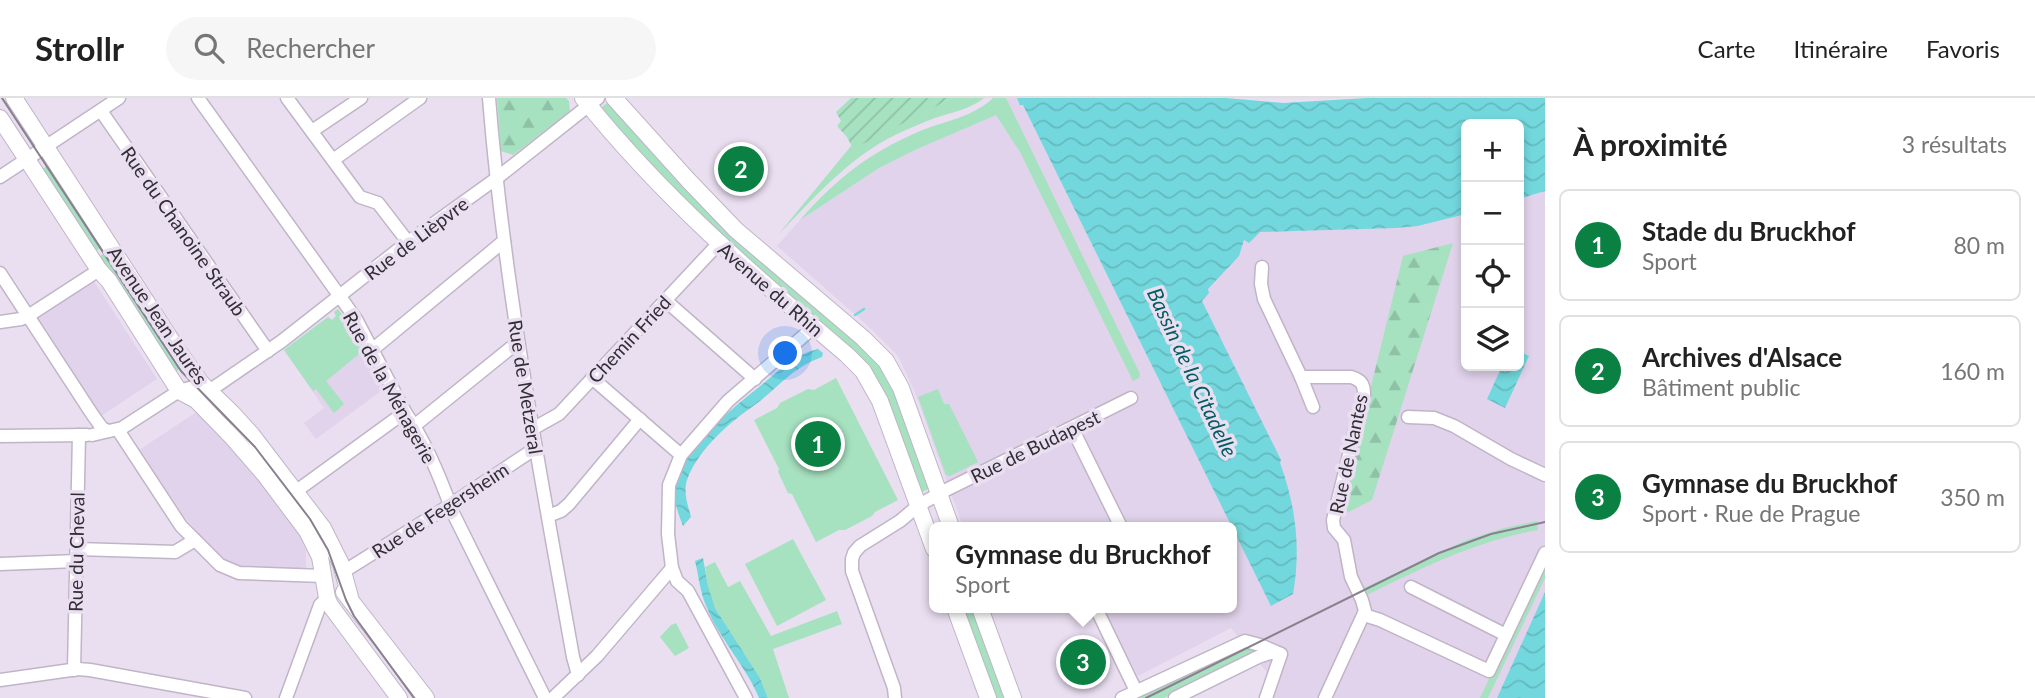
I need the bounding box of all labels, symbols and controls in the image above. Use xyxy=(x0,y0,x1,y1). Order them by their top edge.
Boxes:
search box xyxy=(166,17,656,80)
text: Strollr xyxy=(35,28,124,68)
icon: search xyxy=(190,29,228,67)
text: Rechercher xyxy=(246,32,375,64)
text: Carte xyxy=(1698,34,1756,63)
text: Itinéraire xyxy=(1794,34,1888,63)
text: Favoris xyxy=(1926,34,2000,63)
map controls xyxy=(1461,119,1524,371)
button: + xyxy=(1461,119,1524,182)
text: À proximité xyxy=(1573,126,1728,162)
text: 3 résultats xyxy=(1902,130,2007,158)
street label: Rue du Chanoine Straub xyxy=(117,142,251,320)
pin: 2 xyxy=(718,143,764,195)
button: − xyxy=(1461,182,1524,245)
street label: Rue de Lièpvre xyxy=(360,192,472,284)
text: Stade du Bruckhof xyxy=(1642,215,1856,247)
text: 1 xyxy=(1591,231,1605,259)
text: 80 m xyxy=(1954,231,2005,259)
street label: Avenue du Rhin xyxy=(714,237,828,341)
street label: Avenue Jean Jaurès xyxy=(103,242,213,388)
button: locate xyxy=(1461,245,1524,308)
text: Sport xyxy=(1642,247,1697,275)
water label: Bassin de la Citadelle xyxy=(1143,283,1243,461)
street label: Chemin Fried xyxy=(583,291,675,387)
street label: Rue de la Ménagerie xyxy=(339,307,441,467)
button: layers xyxy=(1461,308,1524,371)
street label: Rue de Metzeral xyxy=(504,318,548,456)
your location xyxy=(768,336,802,370)
text: Archives d'Alsace xyxy=(1642,341,1842,373)
text: 2 xyxy=(1591,357,1605,385)
text: 160 m xyxy=(1940,357,2005,385)
text: Bâtiment public xyxy=(1642,373,1801,401)
street label: Rue de Nantes xyxy=(1324,392,1372,516)
street label: Rue de Budapest xyxy=(967,405,1104,487)
pin: 1 xyxy=(795,418,841,470)
street label: Rue de Fegersheim xyxy=(367,457,513,563)
text: Gymnase du Bruckhof xyxy=(1642,467,1897,499)
text: 3 xyxy=(1591,483,1605,511)
text: 350 m xyxy=(1940,483,2005,511)
street label: Rue du Cheval xyxy=(63,492,89,612)
text: Sport · Rue de Prague xyxy=(1642,499,1860,527)
popup xyxy=(929,522,1237,613)
text: Gymnase du Bruckhof xyxy=(955,538,1211,570)
text: Sport xyxy=(955,570,1010,598)
pin: 3 xyxy=(1060,636,1106,688)

